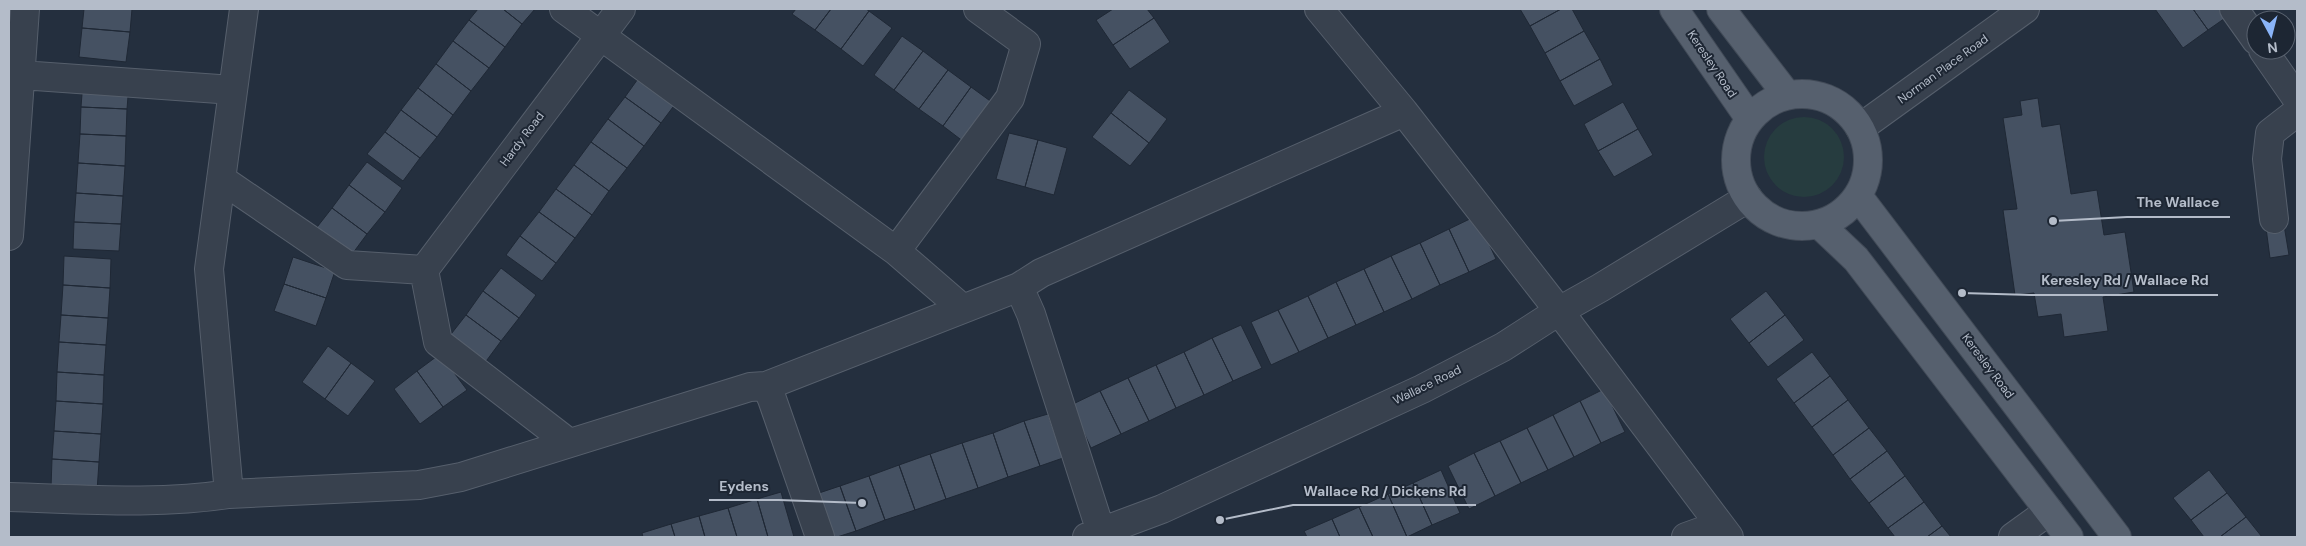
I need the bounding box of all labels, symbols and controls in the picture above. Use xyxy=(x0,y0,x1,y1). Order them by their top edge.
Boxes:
north arrow xyxy=(2246,10,2296,60)
street label: Keresley Road xyxy=(1684,27,1740,101)
street label: Norman Place Road xyxy=(1895,31,1991,107)
text: N xyxy=(2266,38,2279,57)
street label: Hardy Road xyxy=(496,109,548,169)
callout: The Wallace xyxy=(2127,188,2230,217)
text: The Wallace xyxy=(2137,193,2219,211)
callout: Keresley Rd / Wallace Rd xyxy=(2031,266,2218,295)
text: Keresley Rd / Wallace Rd xyxy=(2041,271,2209,289)
street label: Keresley Road xyxy=(1958,330,2018,402)
street label: Wallace Road xyxy=(1390,362,1464,408)
callout: Eydens xyxy=(709,471,779,500)
callout: Wallace Rd / Dickens Rd xyxy=(1293,476,1476,505)
text: Eydens xyxy=(719,477,769,495)
text: Wallace Rd / Dickens Rd xyxy=(1304,482,1466,500)

